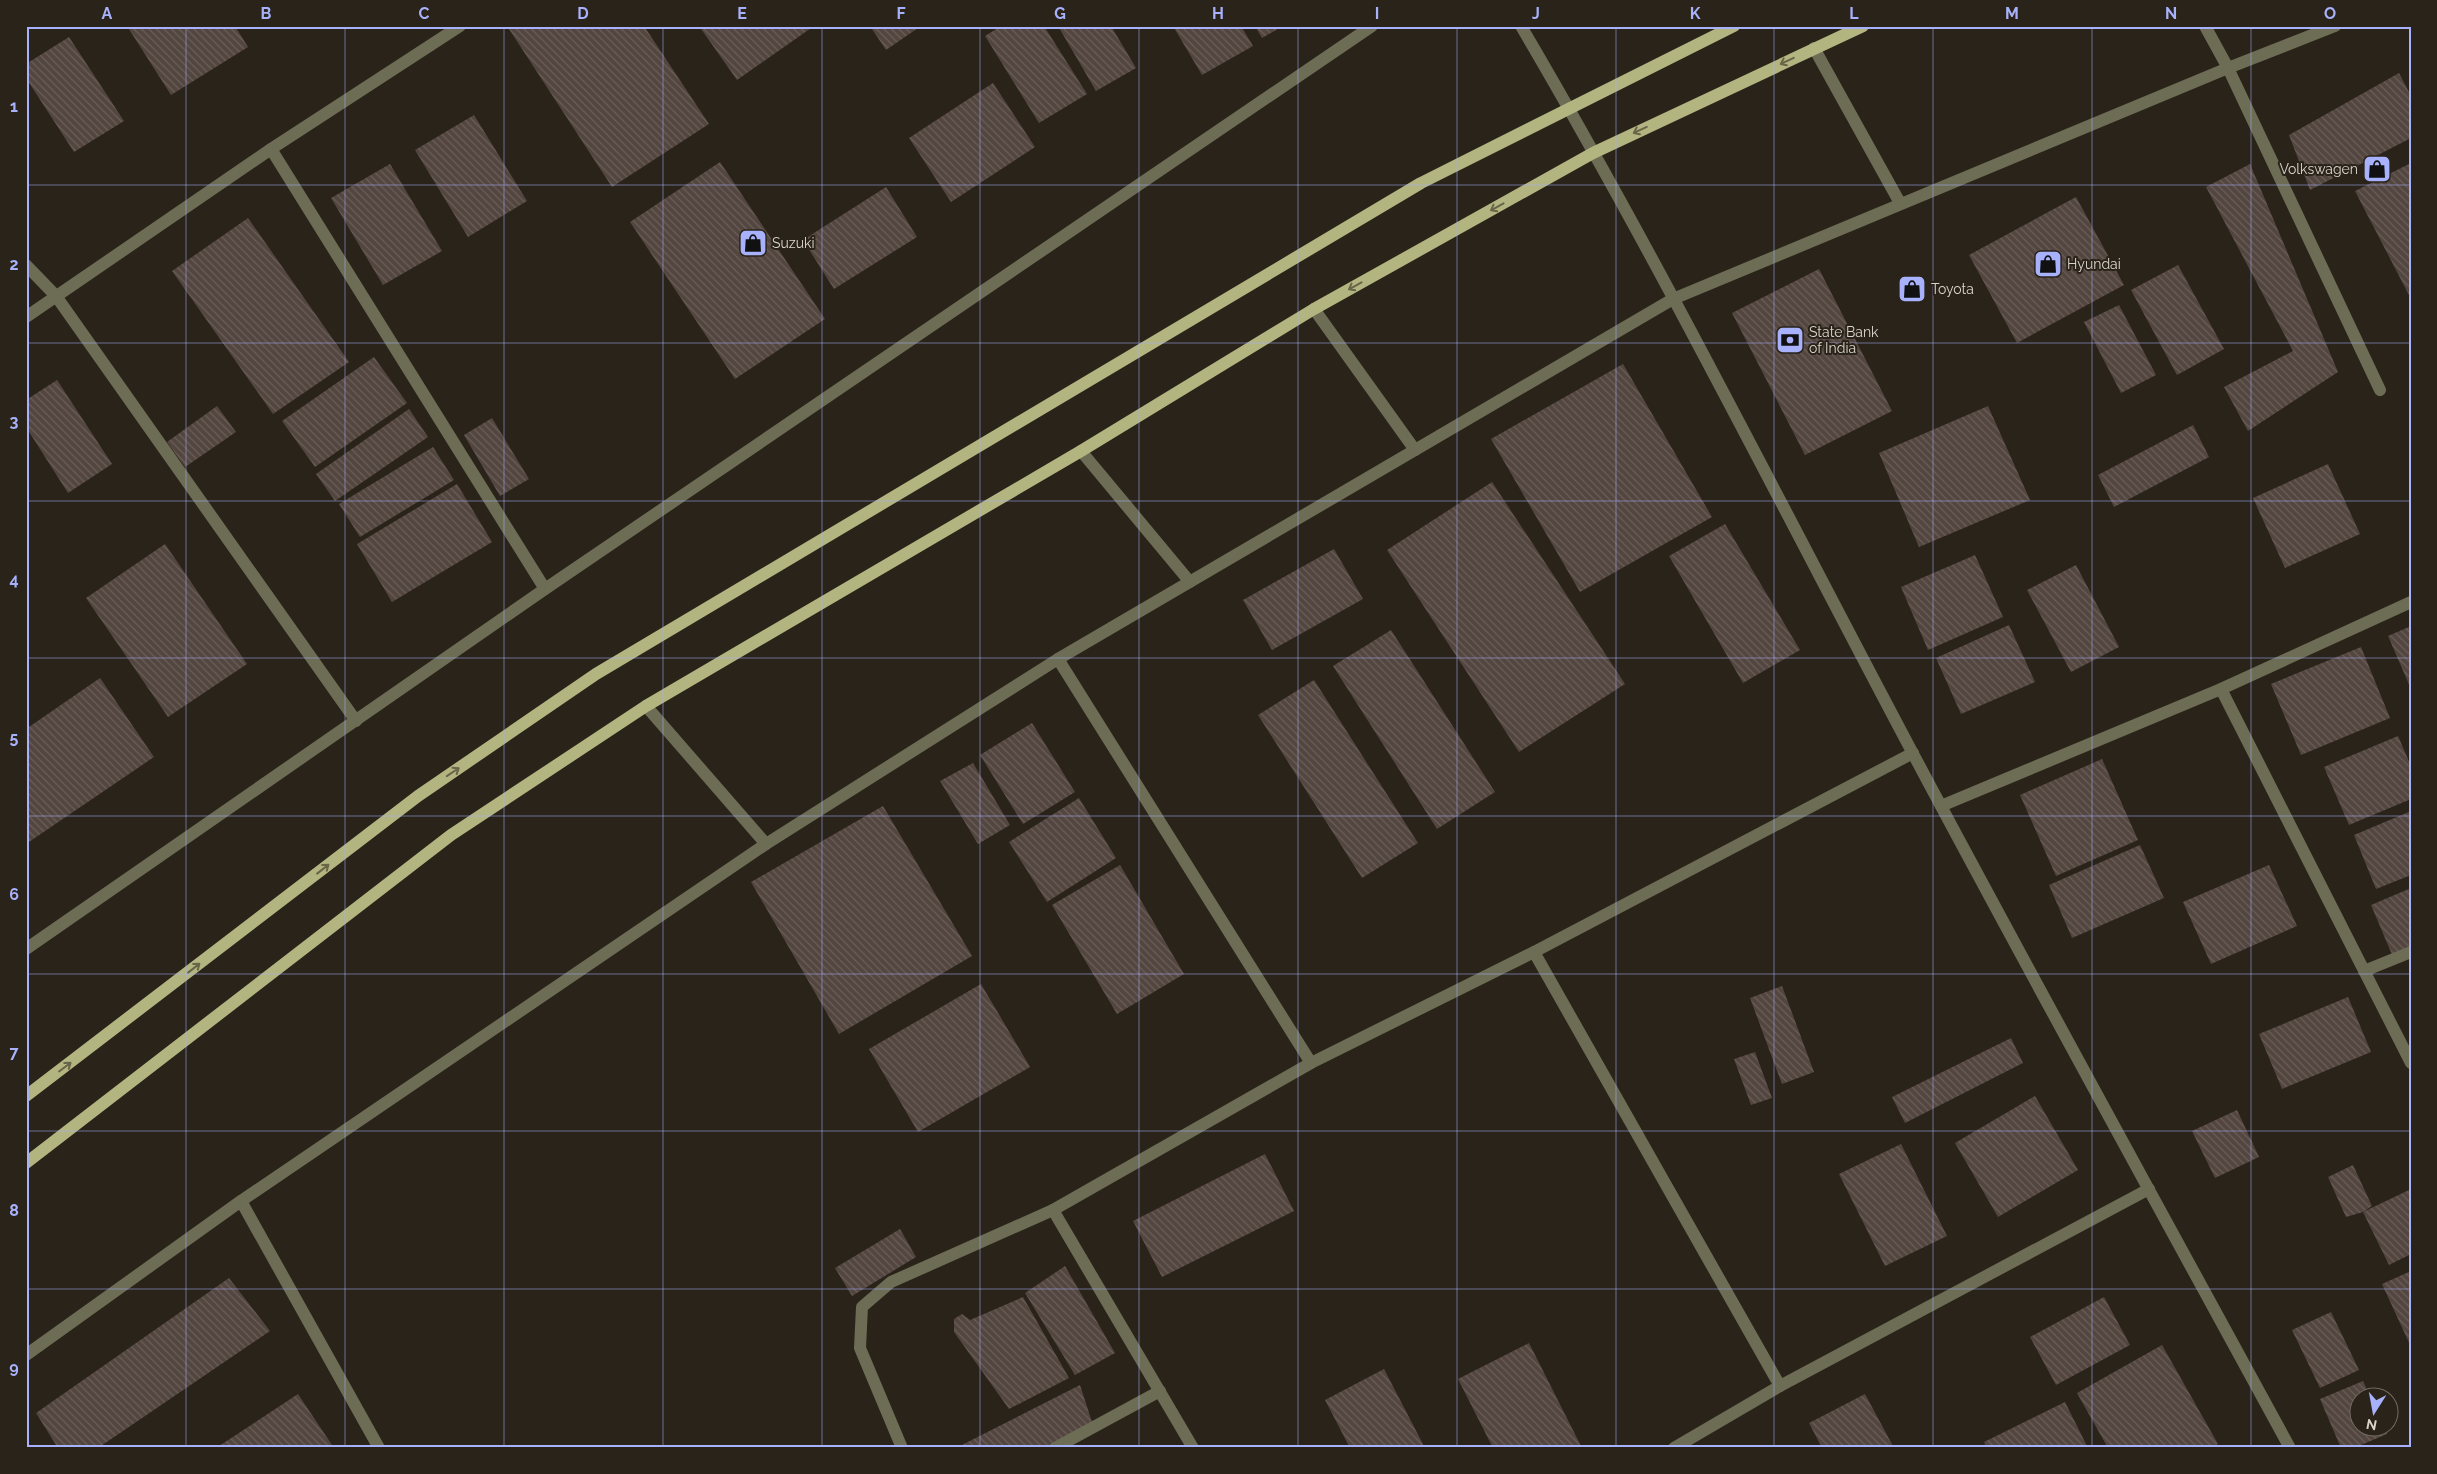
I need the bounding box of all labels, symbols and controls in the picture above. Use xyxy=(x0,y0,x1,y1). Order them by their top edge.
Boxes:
text: A xyxy=(102,4,113,23)
text: B xyxy=(261,4,272,23)
text: C xyxy=(419,4,430,23)
text: D xyxy=(577,4,589,23)
text: E xyxy=(737,4,747,23)
text: F xyxy=(896,4,906,23)
text: G xyxy=(1054,4,1066,23)
text: H xyxy=(1212,4,1224,23)
text: I xyxy=(1375,4,1379,23)
text: J xyxy=(1532,4,1540,23)
text: K xyxy=(1690,4,1701,23)
text: L xyxy=(1849,4,1859,23)
text: M xyxy=(2005,4,2019,23)
text: N xyxy=(2165,4,2177,23)
text: O xyxy=(2324,4,2336,23)
one-way arrow xyxy=(1780,57,1795,66)
text: 1 xyxy=(10,97,18,116)
one-way arrow xyxy=(1633,126,1648,136)
shop icon: Volkswagen xyxy=(2362,154,2392,184)
place label: Volkswagen xyxy=(2279,161,2358,177)
one-way arrow xyxy=(1490,203,1505,212)
shop icon: Suzuki xyxy=(738,228,768,258)
place label: Suzuki xyxy=(772,235,815,251)
shop icon: Hyundai xyxy=(2033,249,2063,279)
text: 2 xyxy=(9,255,19,274)
place label: Hyundai xyxy=(2067,256,2121,272)
shop icon: Toyota xyxy=(1897,274,1927,304)
one-way arrow xyxy=(1348,281,1363,291)
place label: Toyota xyxy=(1931,281,1974,297)
place label: State Bank of India xyxy=(1809,324,1879,356)
bank icon: State Bank of India xyxy=(1775,325,1805,355)
text: 3 xyxy=(10,412,19,431)
text: 4 xyxy=(9,570,19,589)
text: 5 xyxy=(10,728,19,747)
one-way arrow xyxy=(446,766,460,777)
one-way arrow xyxy=(316,864,330,874)
text: 6 xyxy=(9,885,19,904)
one-way arrow xyxy=(188,963,201,974)
text: 7 xyxy=(10,1043,19,1062)
one-way arrow xyxy=(58,1062,72,1072)
text: 8 xyxy=(9,1201,19,1220)
text: 9 xyxy=(9,1358,19,1377)
north arrow xyxy=(2350,1386,2400,1436)
text: N xyxy=(2365,1416,2378,1434)

